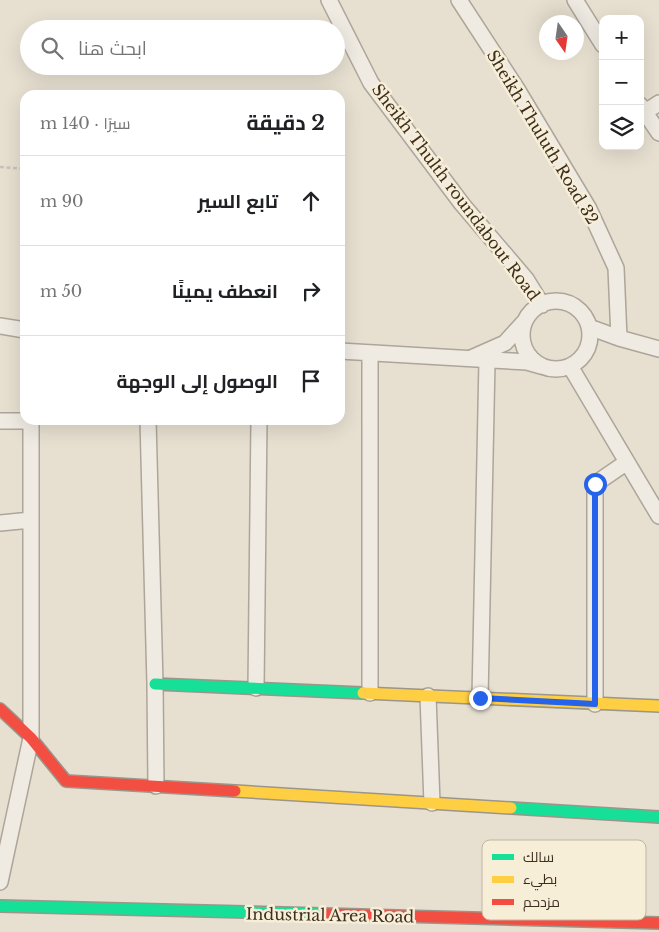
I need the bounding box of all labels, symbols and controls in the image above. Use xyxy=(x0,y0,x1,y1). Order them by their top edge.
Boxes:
north arrow xyxy=(539,15,584,60)
map controls xyxy=(599,15,644,150)
button: + xyxy=(599,15,644,60)
search box xyxy=(20,20,345,75)
icon: search xyxy=(38,34,66,62)
text: ابحث هنا xyxy=(78,37,147,60)
street label: Sheikh Thuluth Road 32 xyxy=(483,46,603,228)
button: − xyxy=(599,60,644,105)
street label: Sheikh Thulth roundabout Road xyxy=(368,80,544,305)
button: layers xyxy=(599,105,644,150)
text: 2 دقيقة xyxy=(246,110,325,136)
text: سيرًا · 140 m xyxy=(40,113,130,133)
icon: ahead xyxy=(297,187,325,215)
text: تابع السير xyxy=(197,190,278,213)
text: 90 m xyxy=(40,191,83,211)
icon: right xyxy=(297,277,325,305)
text: انعطف يمينًا xyxy=(172,280,278,303)
text: 50 m xyxy=(40,281,82,301)
icon: arrive xyxy=(297,367,325,395)
text: الوصول إلى الوجهة xyxy=(117,370,278,393)
route start xyxy=(584,473,607,496)
route end xyxy=(469,687,492,710)
legend xyxy=(482,840,646,920)
text: سالك xyxy=(523,848,554,866)
text: بطيء xyxy=(523,870,557,891)
text: مزدحم xyxy=(523,893,560,912)
street label: Industrial Area Road xyxy=(246,904,415,926)

